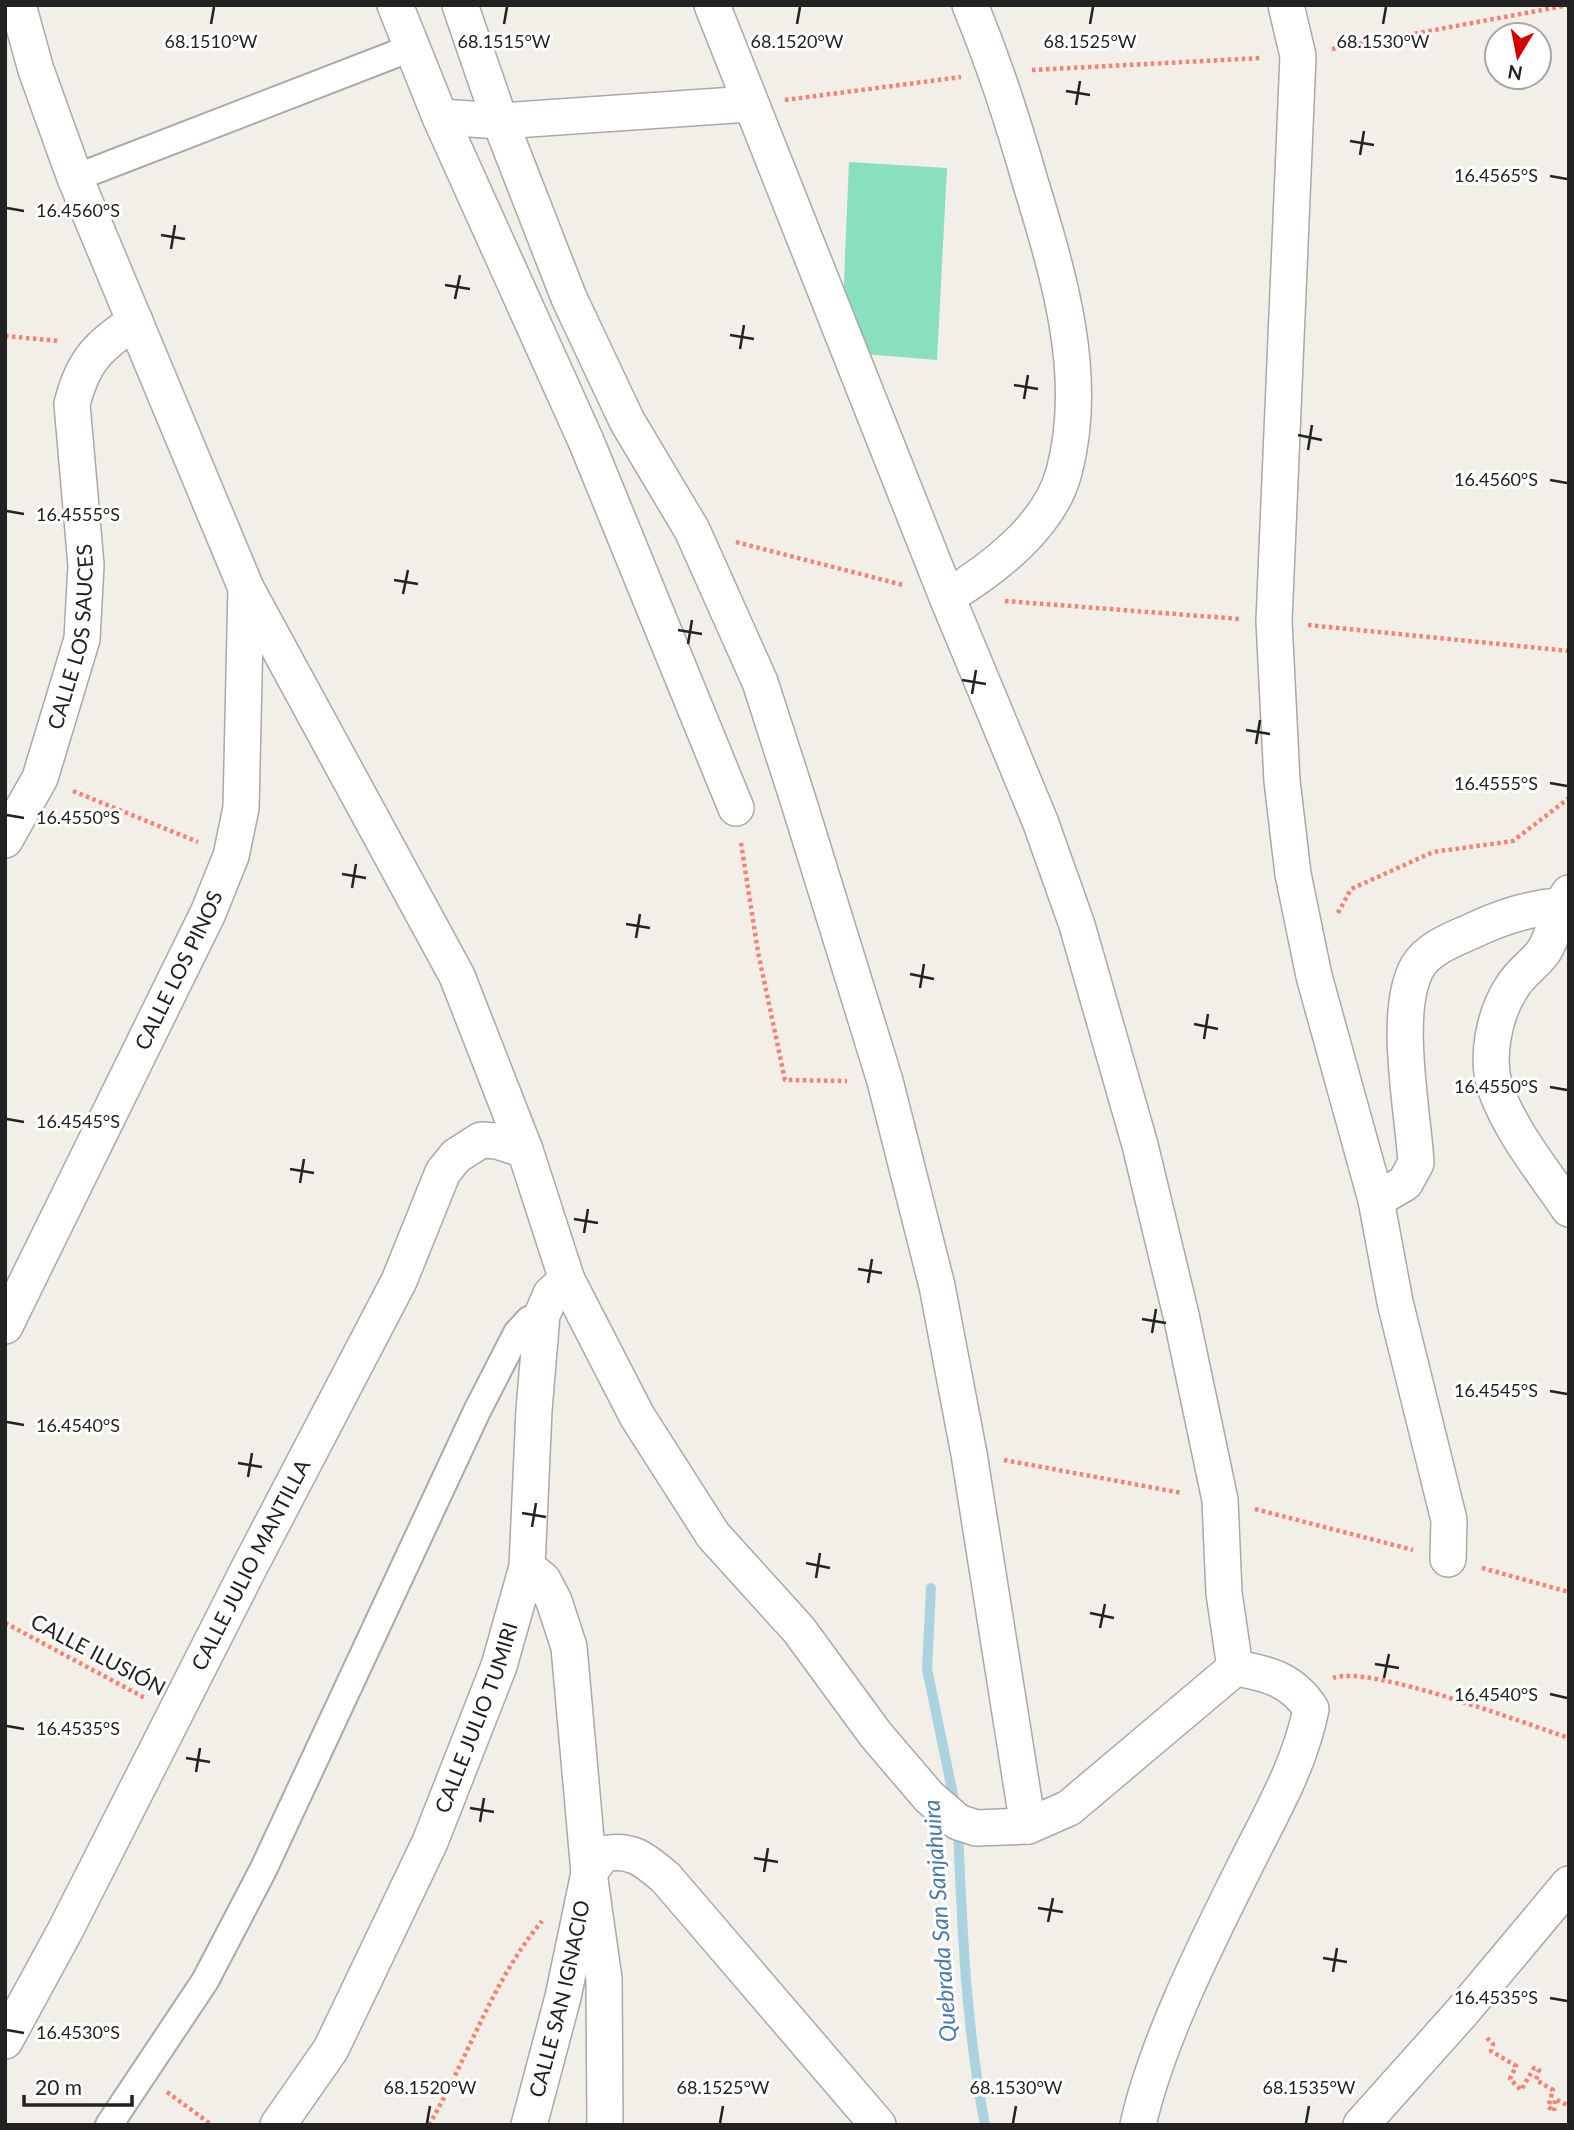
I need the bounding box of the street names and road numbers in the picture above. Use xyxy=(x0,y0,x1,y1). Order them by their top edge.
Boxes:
street label: CALLE LOS SAUCES xyxy=(41,543,97,732)
street label: CALLE LOS PINOS xyxy=(129,887,227,1053)
street label: CALLE JULIO MANTILLA xyxy=(185,1454,315,1674)
street label: CALLE ILUSIÓN xyxy=(27,1608,170,1700)
street label: CALLE JULIO TUMIRI xyxy=(429,1619,522,1816)
street label: CALLE SAN IGNACIO xyxy=(523,1898,594,2100)

